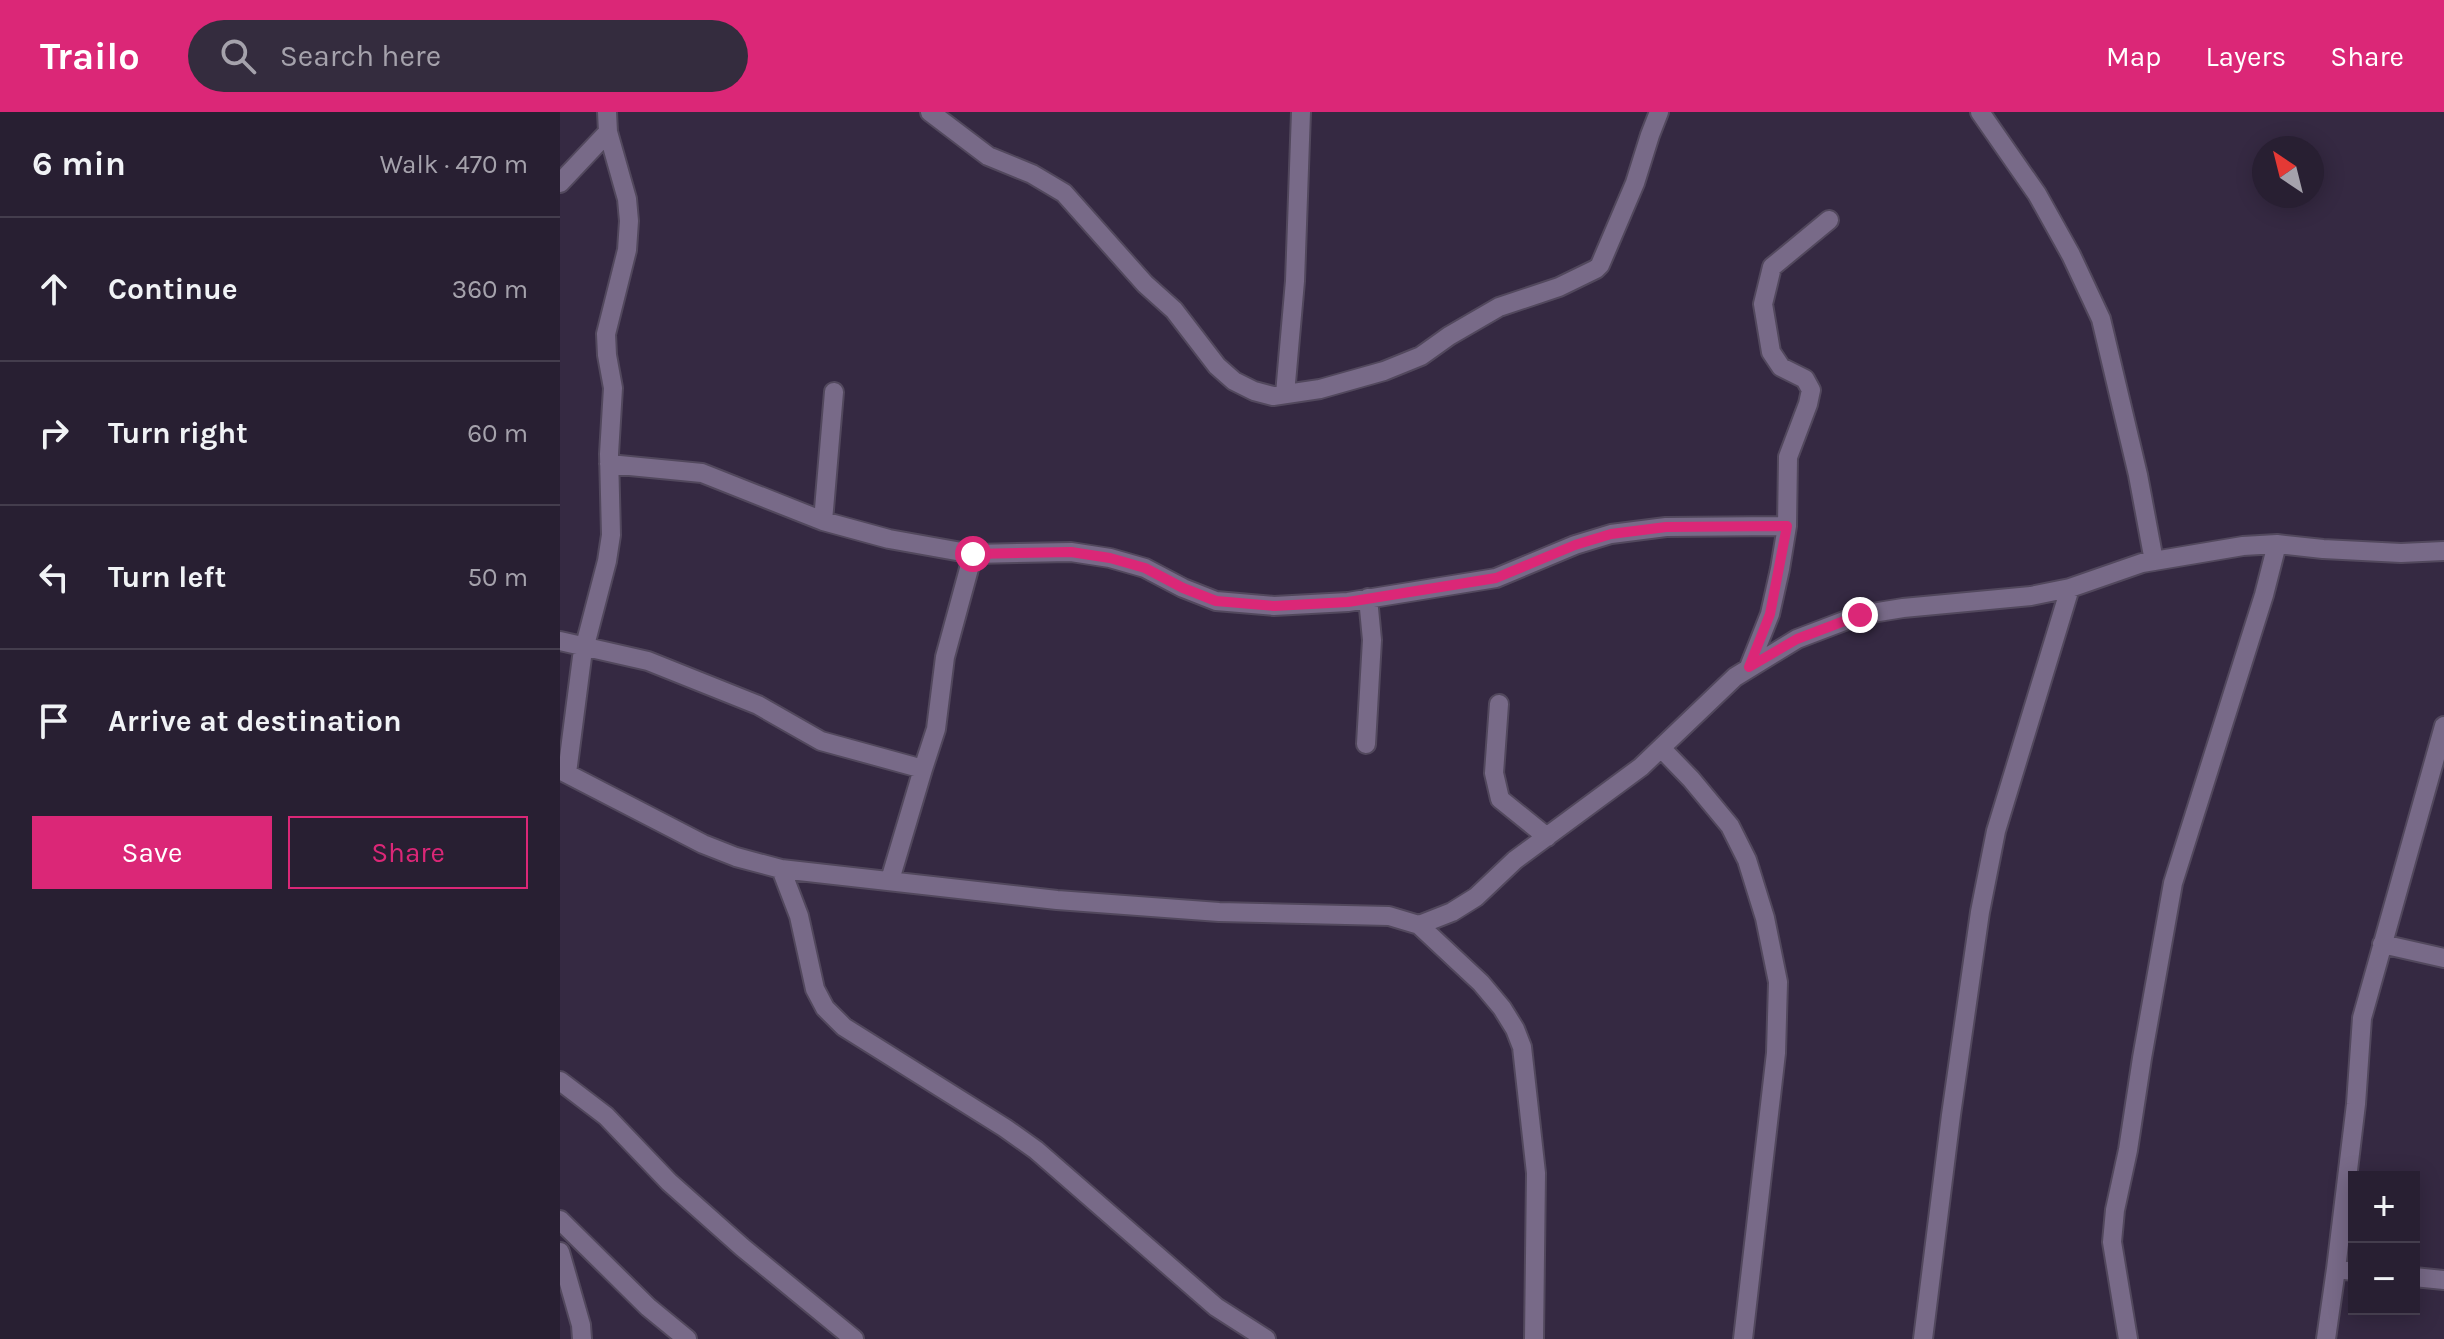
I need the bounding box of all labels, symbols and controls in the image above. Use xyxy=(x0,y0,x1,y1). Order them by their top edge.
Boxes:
search box xyxy=(188,20,748,92)
text: Trailo xyxy=(40,34,140,79)
icon: search xyxy=(216,34,260,78)
text: Search here xyxy=(280,38,441,74)
text: Map xyxy=(2106,40,2161,73)
text: Layers xyxy=(2205,40,2286,73)
text: Share xyxy=(2330,40,2404,73)
north arrow xyxy=(2252,136,2324,208)
text: 6 min xyxy=(32,144,126,184)
text: Walk · 470 m xyxy=(380,149,528,180)
icon: ahead xyxy=(32,267,76,311)
text: Continue xyxy=(108,271,238,307)
text: 360 m xyxy=(452,274,528,305)
icon: right xyxy=(32,411,76,455)
text: Turn right xyxy=(108,415,248,451)
text: 60 m xyxy=(467,418,528,449)
route start xyxy=(955,536,991,572)
icon: left xyxy=(32,555,76,599)
text: Turn left xyxy=(108,559,226,595)
text: 50 m xyxy=(467,562,528,593)
route end xyxy=(1842,597,1878,633)
icon: arrive xyxy=(32,699,76,743)
text: Arrive at destination xyxy=(108,703,402,739)
button: Save xyxy=(32,816,272,889)
button: Share xyxy=(288,816,528,889)
map controls xyxy=(2348,1171,2420,1315)
button: + xyxy=(2348,1171,2420,1243)
button: − xyxy=(2348,1243,2420,1315)

